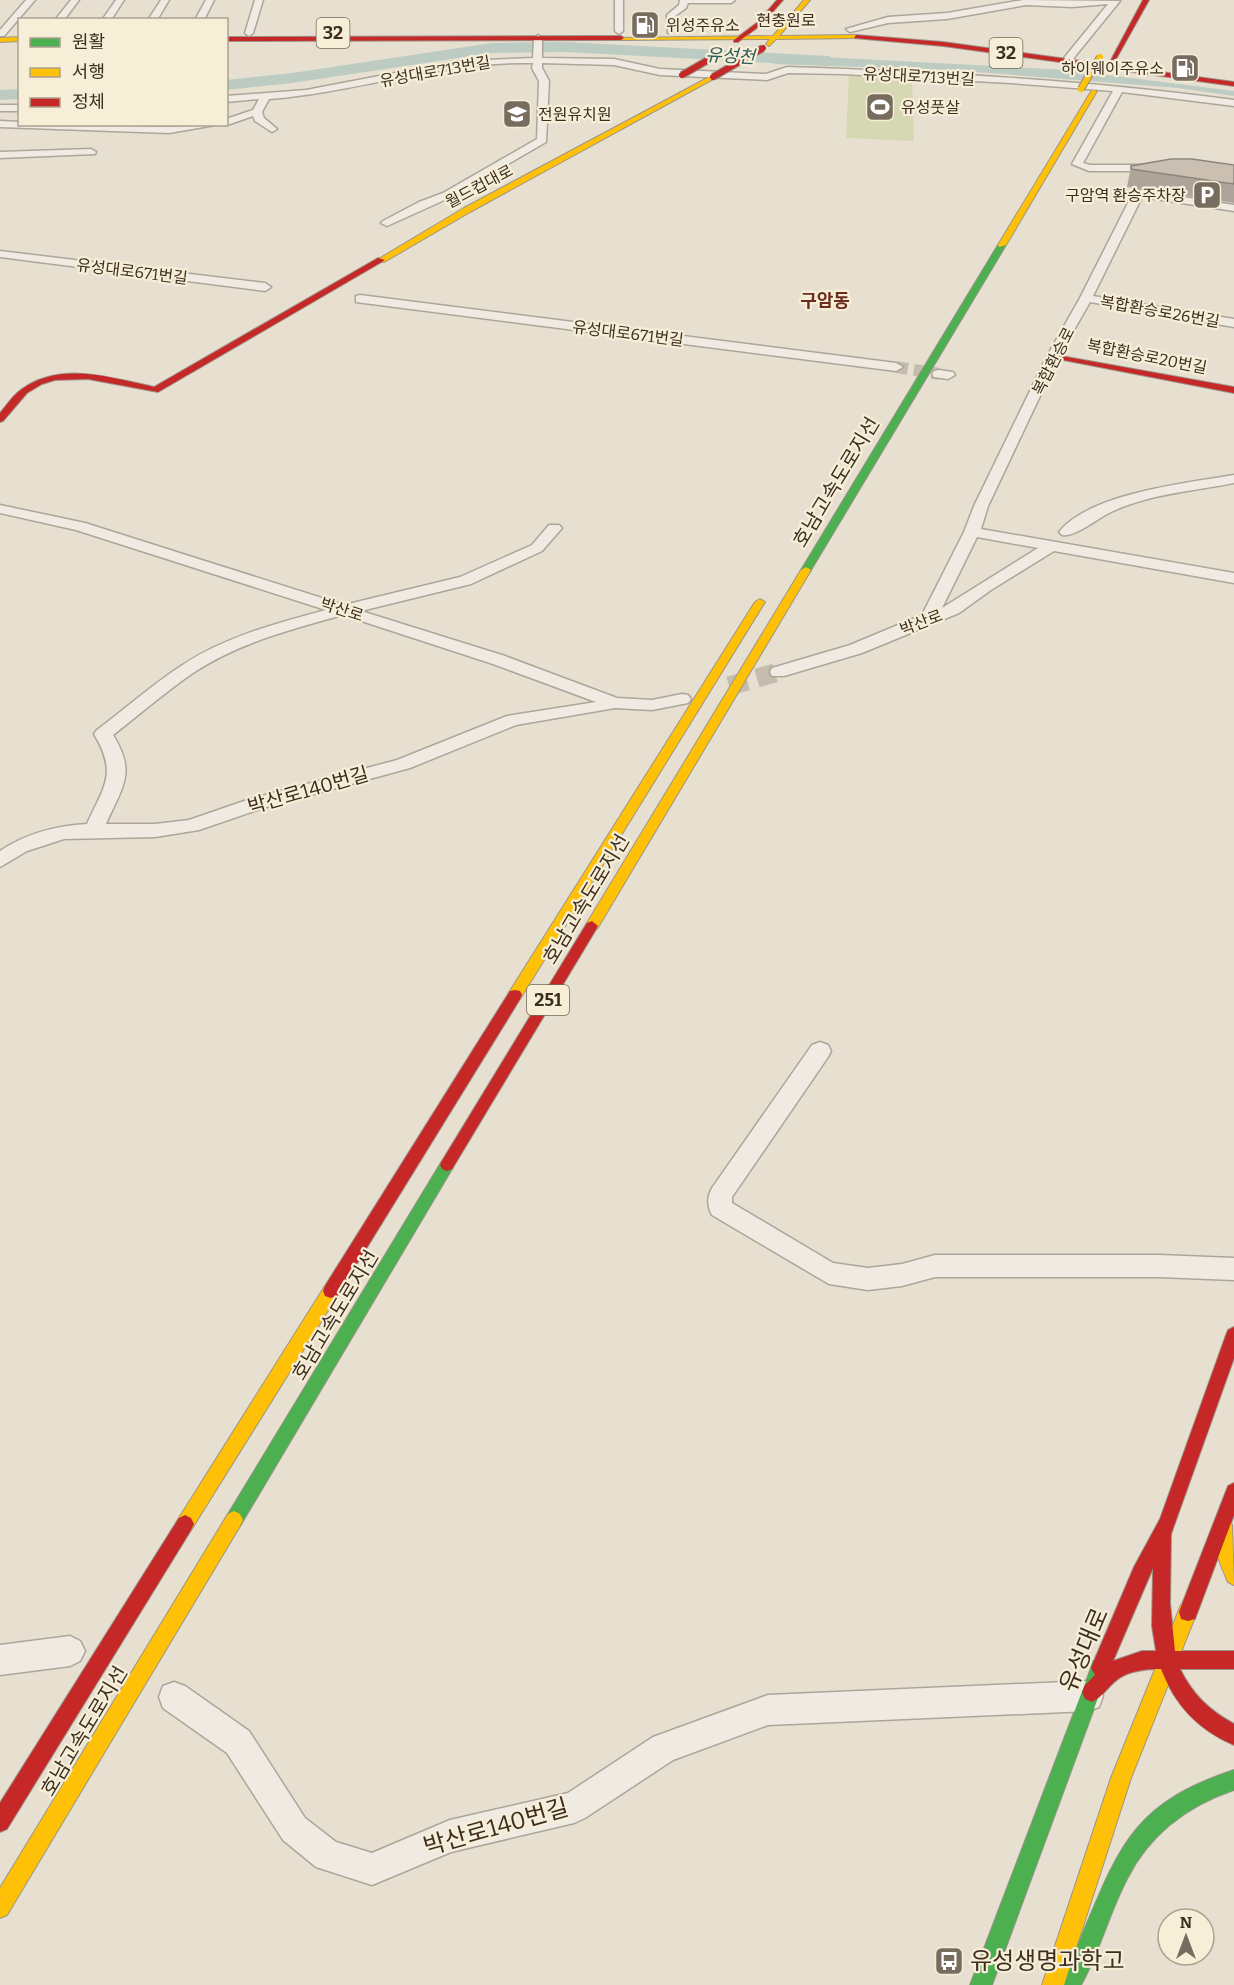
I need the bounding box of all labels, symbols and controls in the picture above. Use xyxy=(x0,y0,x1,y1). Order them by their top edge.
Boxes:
fuel station icon: 위성주유소 xyxy=(629,9,661,41)
street label: 현충원로 xyxy=(757,11,816,30)
place label: 위성주유소 xyxy=(666,16,740,35)
legend xyxy=(18,18,228,126)
road number: 32 xyxy=(316,18,350,48)
text: 원활 xyxy=(72,31,105,53)
road number: 32 xyxy=(990,38,1022,68)
water label: 유성천 xyxy=(705,44,758,68)
street label: 유성대로713번길 xyxy=(378,52,492,91)
fuel station icon: 하이웨이주유소 xyxy=(1169,52,1201,84)
place label: 하이웨이주유소 xyxy=(1061,59,1164,78)
text: 서행 xyxy=(72,61,105,83)
street label: 유성대로713번길 xyxy=(863,64,975,89)
text: 정체 xyxy=(72,91,105,113)
sports icon: 유성풋살 xyxy=(864,91,896,123)
school or university icon: 전원유치원 xyxy=(501,98,533,130)
place label: 유성풋살 xyxy=(901,98,960,117)
place label: 전원유치원 xyxy=(538,105,612,124)
street label: 월드컵대로 xyxy=(442,161,516,212)
parking icon: 구암역 환승주차장 xyxy=(1191,179,1223,211)
place label: 구암역 환승주차장 xyxy=(1065,186,1186,205)
street label: 유성대로671번길 xyxy=(75,255,189,288)
district label: 구암동 xyxy=(800,290,850,312)
street label: 복합환승로26번길 xyxy=(1099,292,1221,331)
street label: 유성대로671번길 xyxy=(571,317,685,350)
street label: 복합환승로 xyxy=(1028,324,1079,398)
street label: 복합환승로20번길 xyxy=(1085,336,1209,377)
street label: 호남고속도로지선 xyxy=(788,413,884,551)
street label: 박산로 xyxy=(318,594,366,625)
street label: 박산로 xyxy=(897,606,945,639)
street label: 박산로140번길 xyxy=(245,761,371,819)
street label: 호남고속도로지선 xyxy=(538,830,634,968)
road number: 251 xyxy=(527,985,569,1015)
street label: 호남고속도로지선 xyxy=(287,1246,383,1384)
street label: 유성대로 xyxy=(1054,1604,1114,1696)
street label: 호남고속도로지선 xyxy=(36,1662,132,1800)
street label: 박산로140번길 xyxy=(420,1793,572,1861)
north arrow xyxy=(1156,1907,1216,1967)
text: N xyxy=(1180,1913,1192,1932)
bus stop icon: 유성생명과학고 xyxy=(933,1945,965,1977)
place label: 유성생명과학고 xyxy=(970,1947,1125,1975)

